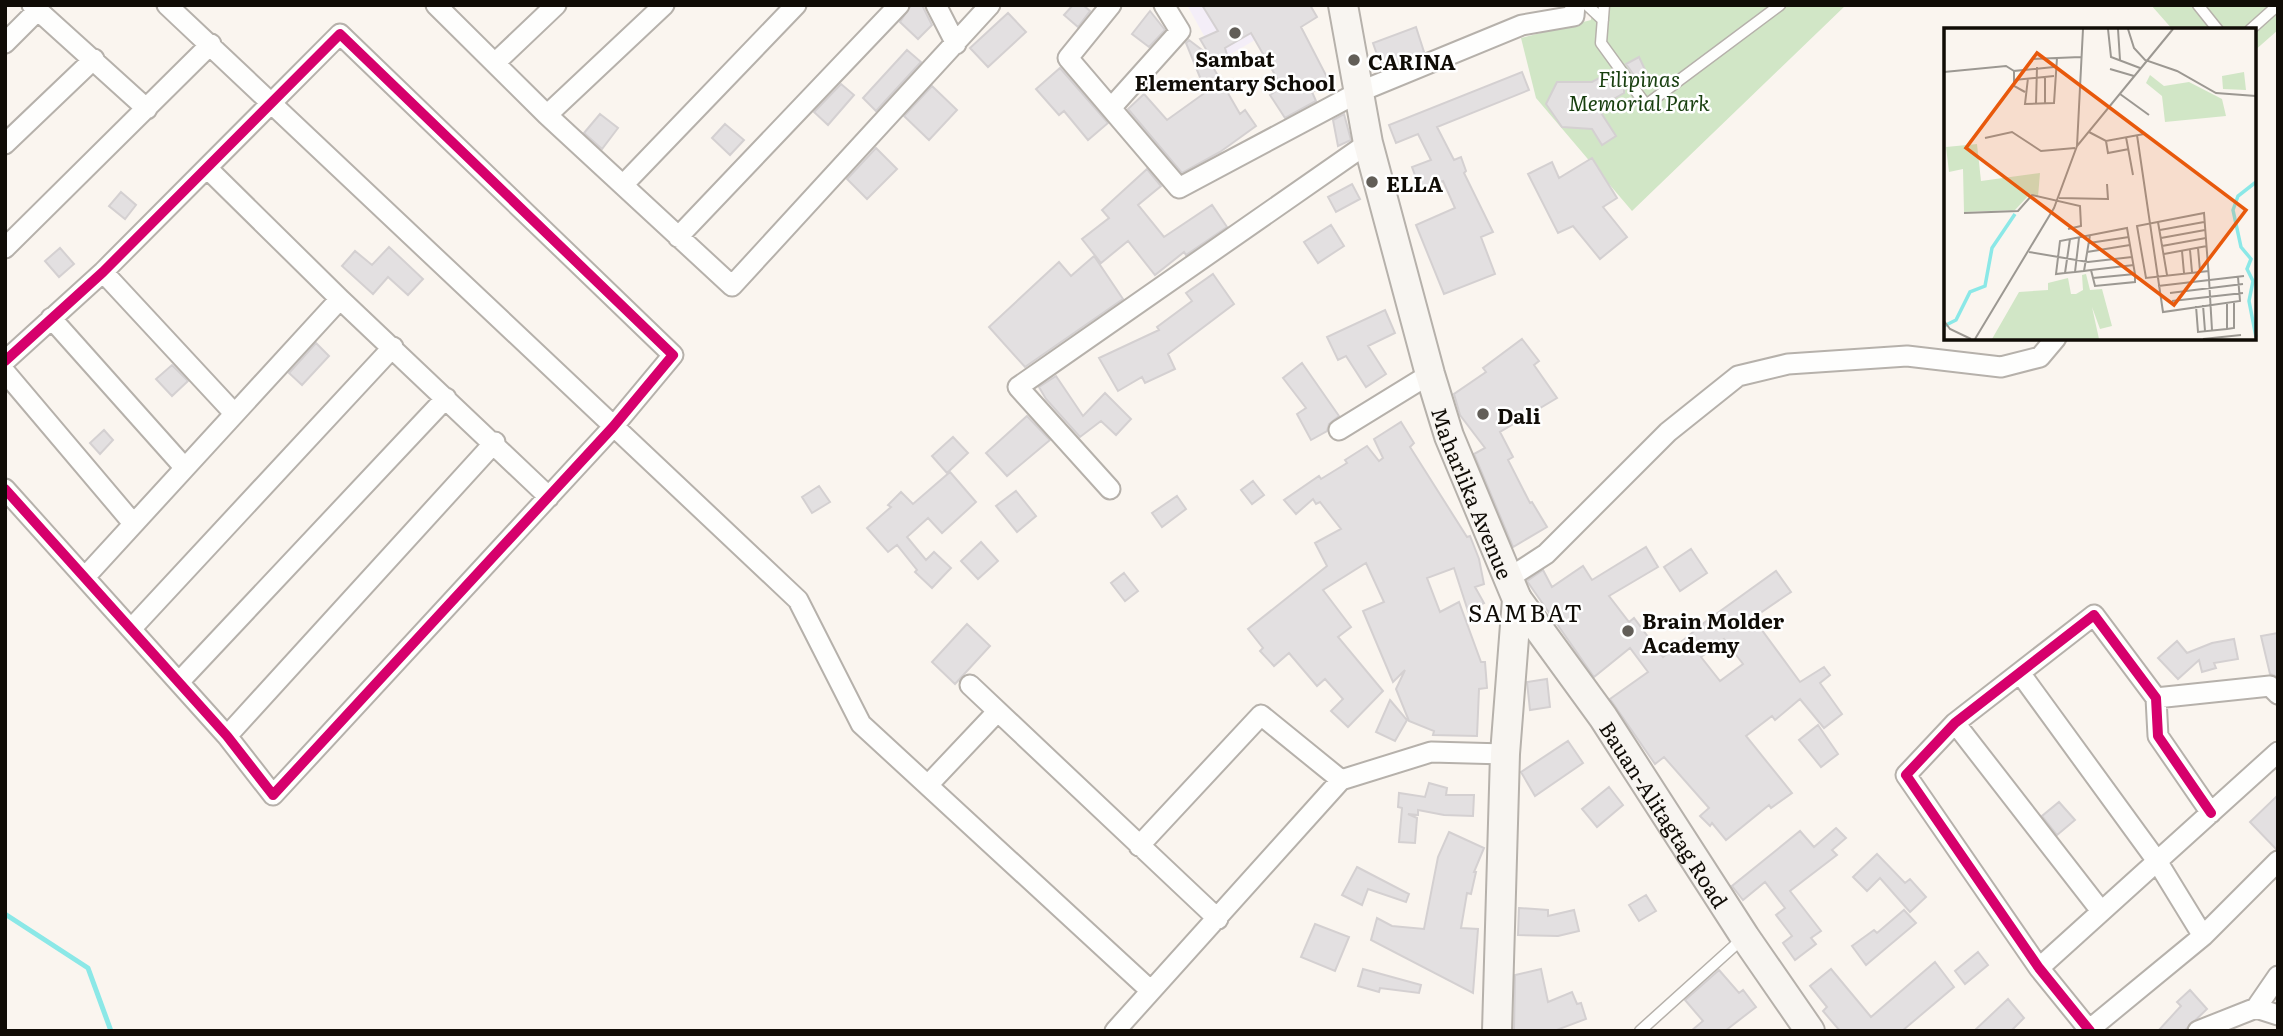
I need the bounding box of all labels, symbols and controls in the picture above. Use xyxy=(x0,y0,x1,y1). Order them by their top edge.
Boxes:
marker: Sambat Elementary School xyxy=(1227,25,1243,41)
inset map xyxy=(1944,28,2255,340)
place label: Sambat Elementary School xyxy=(1134,42,1336,97)
place label: CARINA xyxy=(1368,45,1456,76)
marker: CARINA xyxy=(1346,52,1362,68)
park label: Filipinas Memorial Park xyxy=(1568,62,1710,117)
place label: ELLA xyxy=(1386,167,1443,198)
marker: ELLA xyxy=(1364,174,1380,190)
place label: Dali xyxy=(1497,399,1541,430)
street label: Maharlika Avenue xyxy=(1426,403,1522,583)
marker: Dali xyxy=(1475,406,1491,422)
district label: SAMBAT xyxy=(1468,594,1584,629)
place label: Brain Molder Academy xyxy=(1642,604,1785,659)
marker: Brain Molder Academy xyxy=(1620,623,1636,639)
street label: Bauan-Alitagtag Road xyxy=(1594,714,1737,913)

